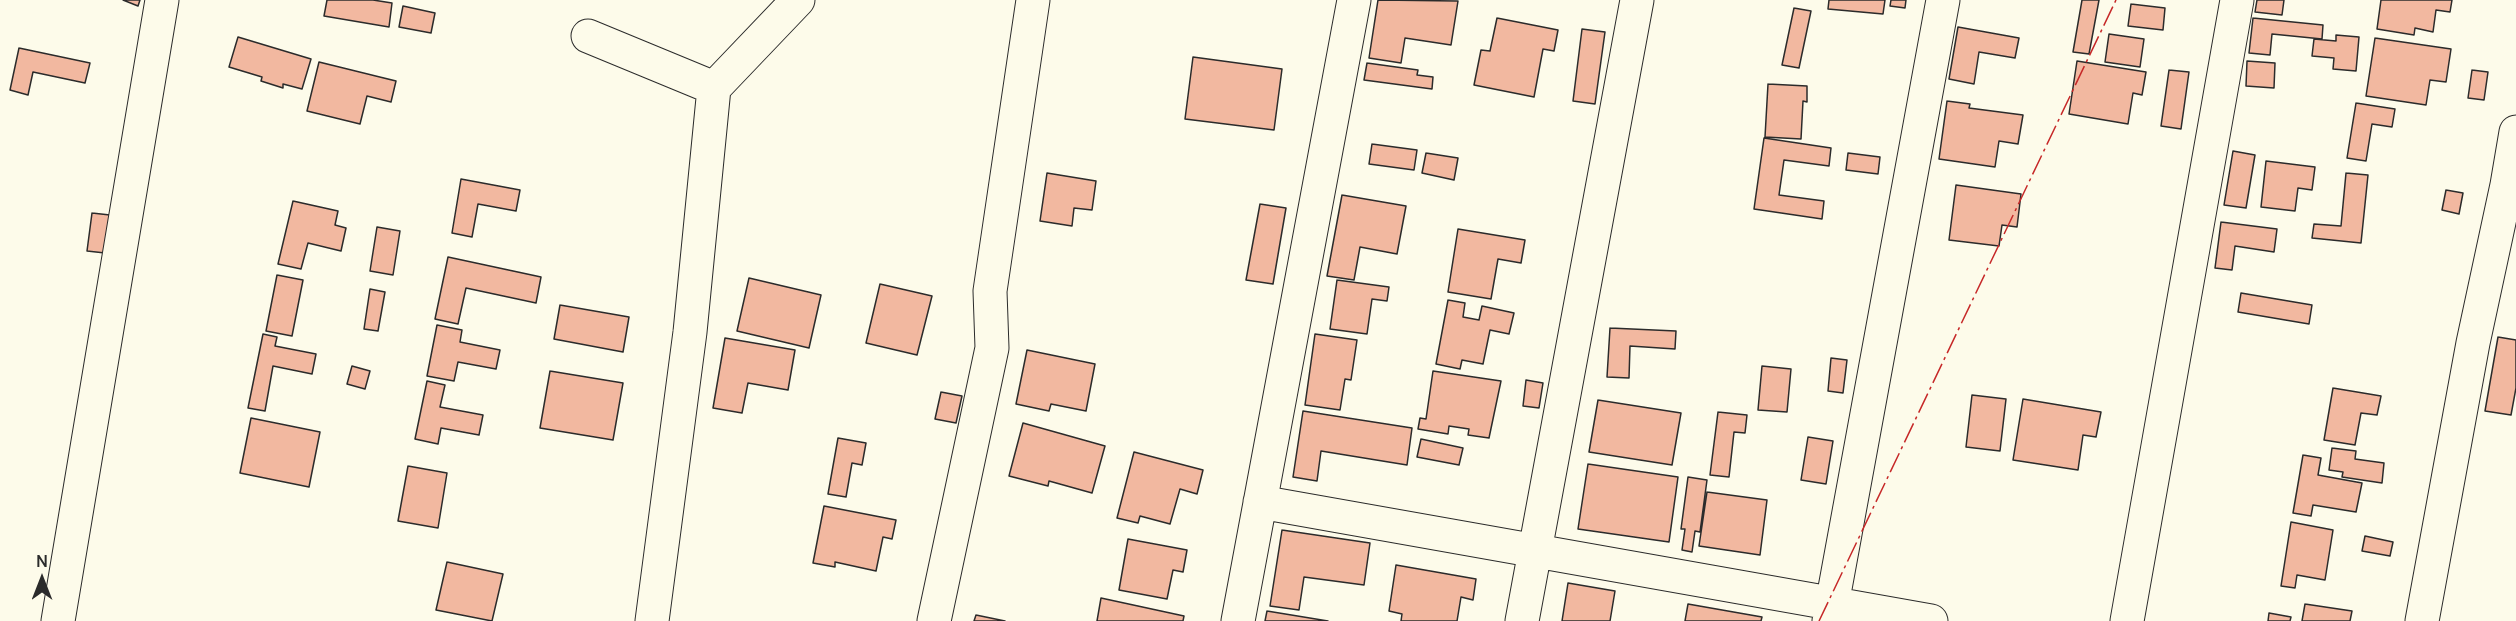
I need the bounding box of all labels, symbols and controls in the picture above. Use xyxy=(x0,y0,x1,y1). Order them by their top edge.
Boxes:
north arrow xyxy=(12,549,72,609)
text: N xyxy=(36,550,48,572)

